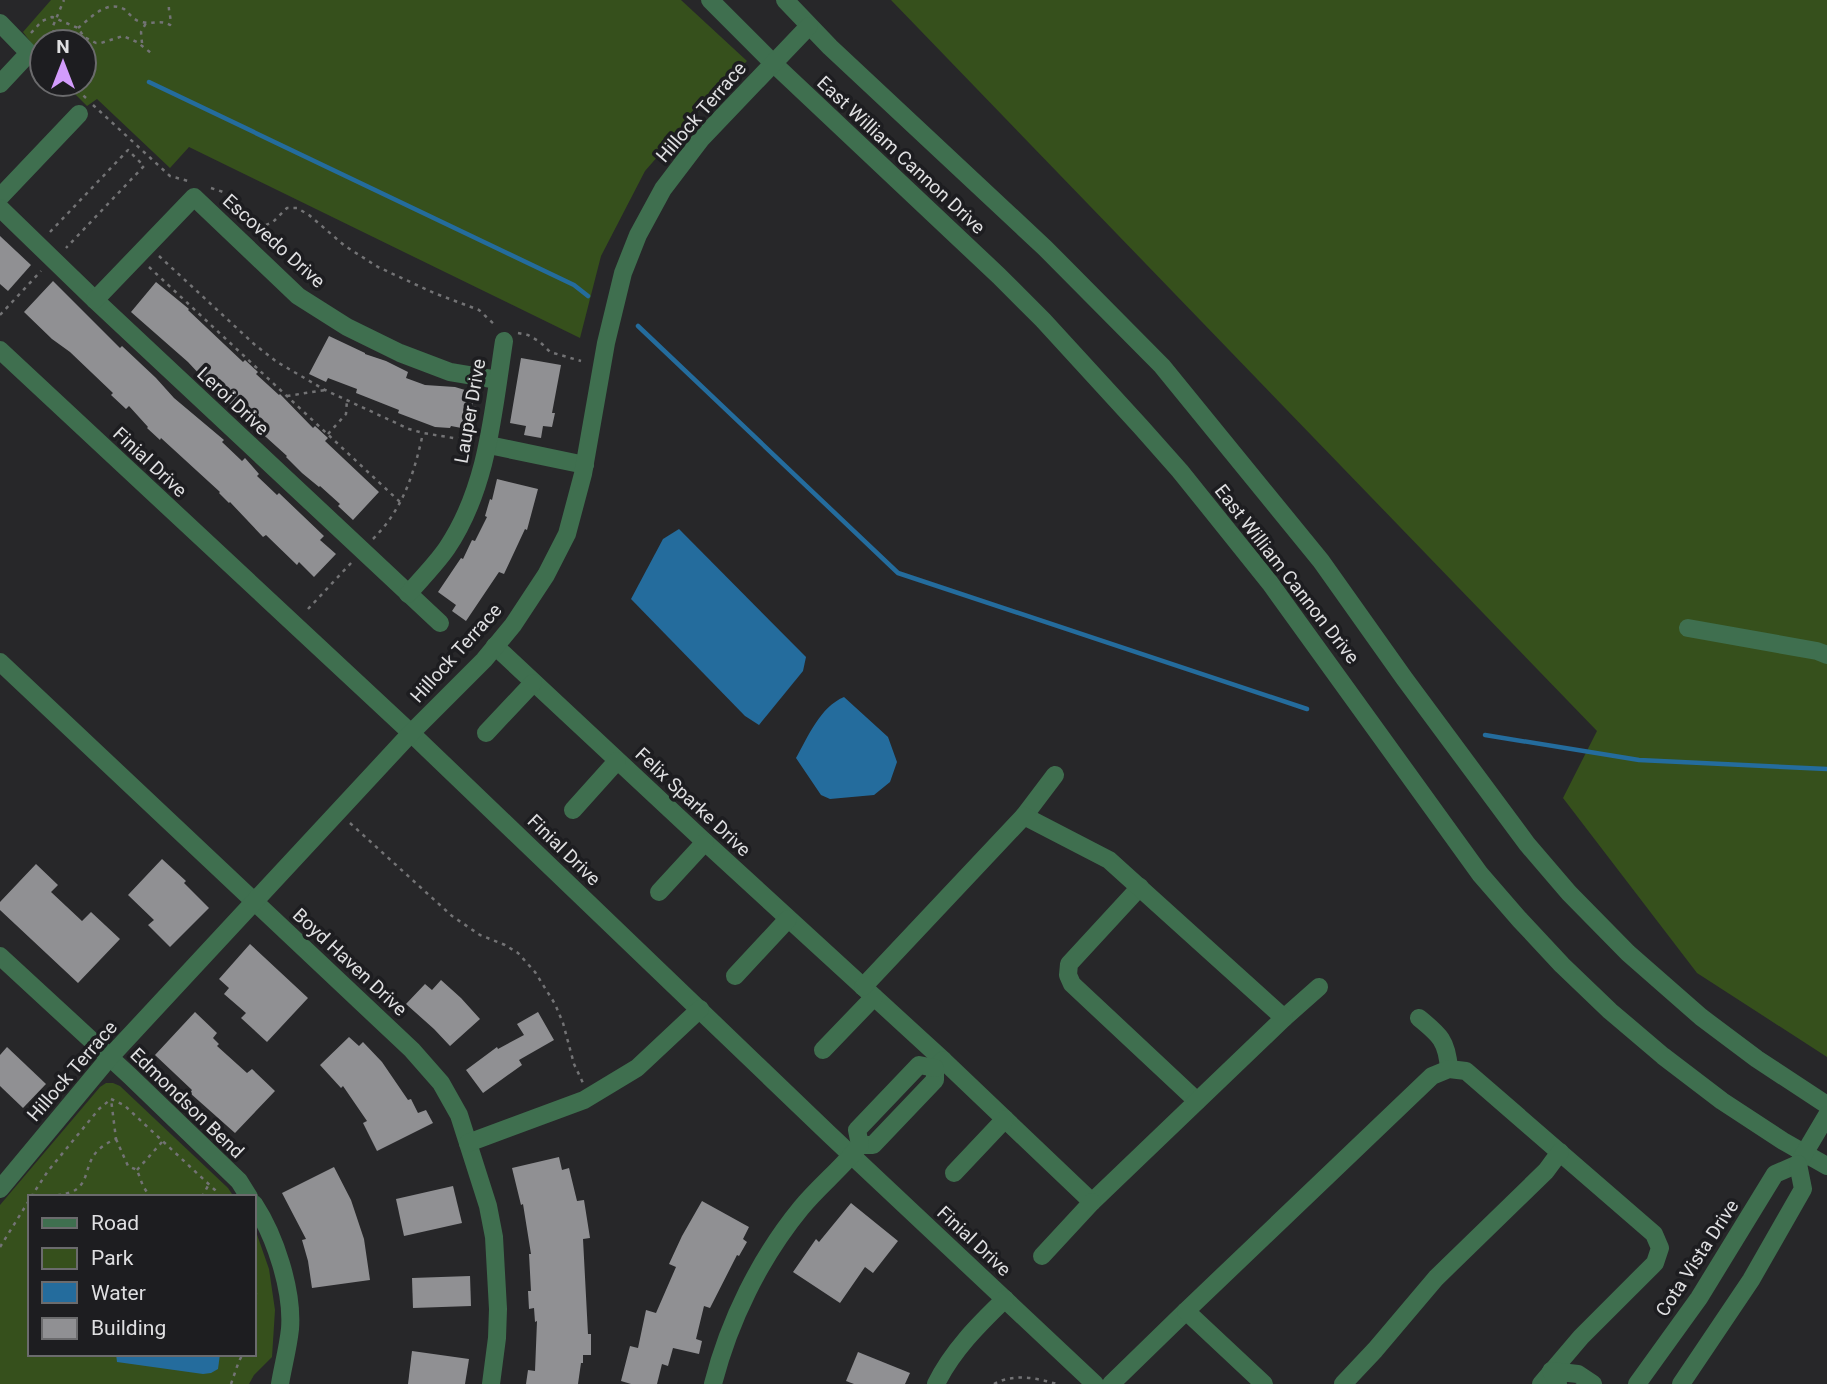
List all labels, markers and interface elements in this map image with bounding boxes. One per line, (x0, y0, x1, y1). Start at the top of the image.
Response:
north arrow (28, 28, 98, 98)
text: N (56, 35, 70, 58)
street label: Hillock Terrace (651, 57, 751, 167)
street label: East William Cannon Drive (812, 71, 990, 239)
street label: Escovedo Drive (218, 189, 330, 293)
street label: Lauper Drive (450, 357, 490, 465)
street label: Leroi Drive (192, 362, 274, 440)
street label: Finial Drive (108, 422, 192, 502)
street label: East William Cannon Drive (1210, 480, 1364, 668)
street label: Hillock Terrace (405, 599, 507, 707)
street label: Felix Sparke Drive (631, 743, 755, 861)
street label: Finial Drive (523, 810, 605, 890)
street label: Boyd Haven Drive (288, 903, 412, 1021)
street label: Hillock Terrace (22, 1016, 122, 1126)
street label: Edmondson Bend (125, 1043, 249, 1163)
legend (28, 1195, 256, 1356)
street label: Cota Vista Drive (1651, 1195, 1743, 1321)
street label: Finial Drive (932, 1201, 1016, 1281)
text: Road (91, 1211, 139, 1235)
text: Park (91, 1246, 134, 1270)
text: Water (91, 1281, 146, 1305)
text: Building (91, 1316, 166, 1340)

